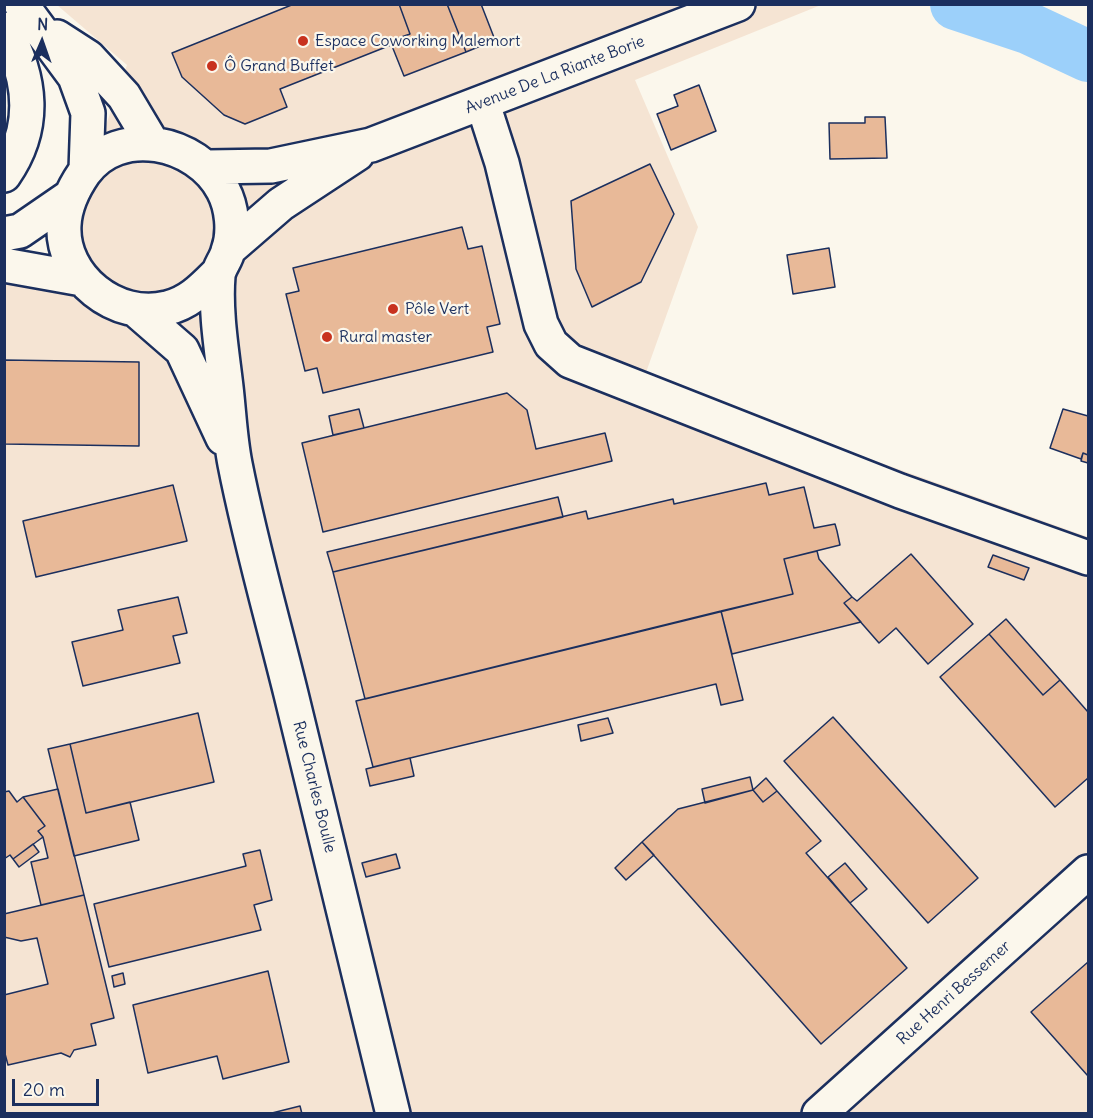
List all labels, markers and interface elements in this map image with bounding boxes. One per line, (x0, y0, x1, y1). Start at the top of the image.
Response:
north arrow (12, 12, 72, 72)
text: N (37, 14, 49, 34)
place label: Espace Coworking Malemort (315, 31, 521, 51)
street label: Avenue De La Riante Borie (463, 32, 647, 118)
marker: Espace Coworking Malemort (296, 34, 310, 48)
place label: Ô Grand Buffet (224, 56, 334, 76)
marker: Ô Grand Buffet (205, 59, 219, 73)
place label: Pôle Vert (405, 299, 469, 319)
marker: Pôle Vert (386, 302, 400, 316)
place label: Rural master (339, 327, 432, 347)
marker: Rural master (320, 330, 334, 344)
street label: Rue Charles Boulle (288, 719, 340, 855)
street label: Rue Henri Bessemer (893, 937, 1015, 1049)
scale bar (15, 1067, 102, 1105)
text: 20 m (23, 1078, 65, 1101)

